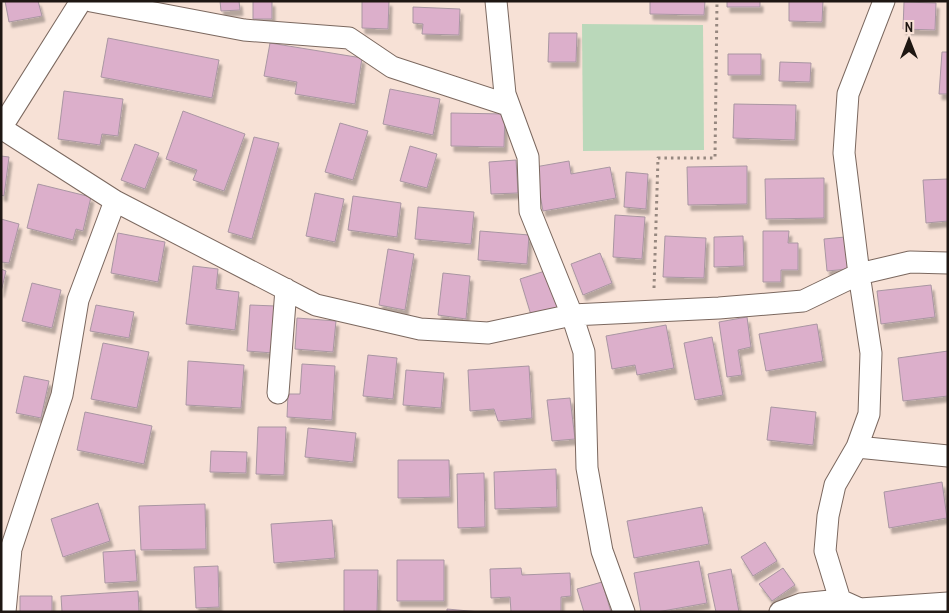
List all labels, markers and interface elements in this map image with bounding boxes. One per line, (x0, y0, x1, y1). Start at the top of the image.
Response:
north arrow (884, 15, 934, 65)
text: N (905, 18, 913, 36)

